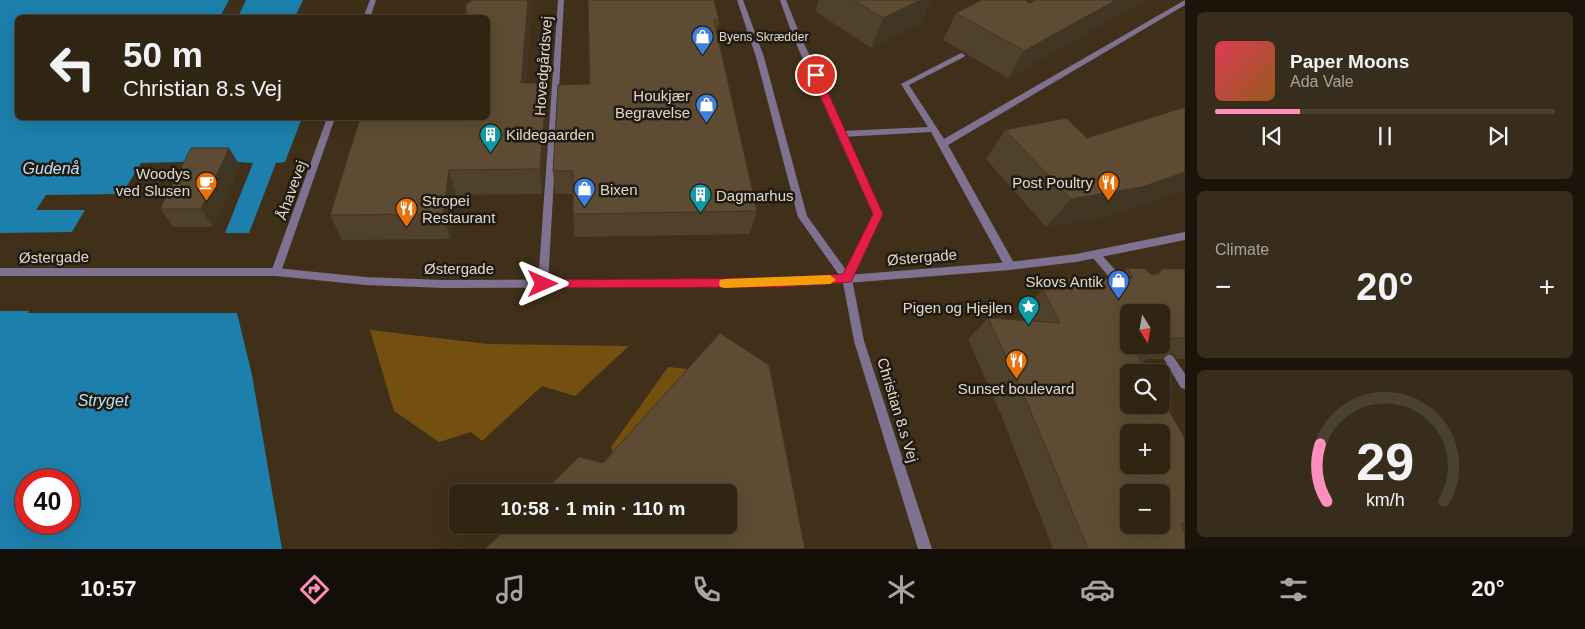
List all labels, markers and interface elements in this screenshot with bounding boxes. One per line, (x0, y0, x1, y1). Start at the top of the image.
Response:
street label: Hovedgårdsvej (531, 15, 555, 117)
shop icon: Byens Skrædder (691, 25, 715, 56)
place label: Byens Skrædder (719, 30, 808, 44)
icon: left (40, 35, 105, 100)
text: 50 m (123, 35, 203, 74)
text: Paper Moons (1290, 51, 1409, 72)
pin (795, 54, 837, 96)
icon: arrive (802, 61, 830, 89)
text: Ada Vale (1290, 73, 1354, 90)
text: Christian 8.s Vej (123, 76, 282, 101)
place label: Houkjær Begravelse (615, 87, 690, 121)
shop icon: Houkjær Begravelse (694, 92, 718, 123)
building icon: Kildegaarden (478, 122, 502, 153)
icon: previous (1258, 122, 1286, 150)
icon: pause (1371, 122, 1399, 150)
icon: next (1484, 122, 1512, 150)
place label: Kildegaarden (506, 126, 594, 143)
street label: Åhavevej (272, 158, 310, 222)
water label: Gudenå (23, 160, 80, 177)
place label: Woodys ved Slusen (116, 165, 190, 199)
cafe icon: Woodys ved Slusen (194, 170, 218, 201)
restaurant icon: Post Poultry (1097, 170, 1121, 201)
place label: Post Poultry (1012, 174, 1093, 191)
shop icon: Bixen (572, 177, 596, 208)
place label: Bixen (600, 181, 638, 198)
building icon: Dagmarhus (688, 183, 712, 214)
place label: Dagmarhus (716, 187, 794, 204)
place label: Stropei Restaurant (422, 192, 496, 226)
restaurant icon: Stropei Restaurant (394, 197, 418, 228)
text: Climate (1215, 241, 1269, 258)
street label: Østergade (886, 245, 958, 269)
street label: Østergade (19, 248, 89, 266)
position arrow (516, 257, 568, 309)
street label: Østergade (424, 260, 494, 277)
text: 20° (1356, 266, 1414, 308)
shop icon: Skovs Antik (1107, 269, 1131, 300)
text: − (1215, 271, 1231, 302)
text: + (1539, 271, 1555, 302)
place label: Skovs Antik (1025, 273, 1103, 290)
place icon: Pigen og Hjejlen (1016, 295, 1040, 326)
place label: Pigen og Hjejlen (903, 299, 1012, 316)
north arrow (1120, 304, 1170, 354)
map controls (1120, 304, 1170, 534)
restaurant icon: Sunset boulevard (1004, 348, 1028, 379)
street label: Christian 8.s Vej (874, 356, 922, 464)
button: search (1120, 364, 1170, 414)
place label: Sunset boulevard (958, 380, 1074, 397)
water label: Stryget (78, 392, 129, 409)
button: + (1120, 424, 1170, 474)
text: 29 (1356, 433, 1414, 491)
speed limit sign: 40 (15, 469, 80, 534)
button: − (1120, 484, 1170, 534)
text: km/h (1366, 490, 1404, 510)
text: 10:58 · 1 min · 110 m (501, 498, 685, 519)
icon: directions (297, 572, 332, 607)
icon: music (493, 572, 528, 607)
icon: phone (689, 572, 724, 607)
icon: climate (884, 572, 919, 607)
icon: car (1080, 572, 1115, 607)
icon: filters (1276, 572, 1311, 607)
text: 10:57 (80, 576, 137, 601)
text: 20° (1471, 576, 1505, 601)

